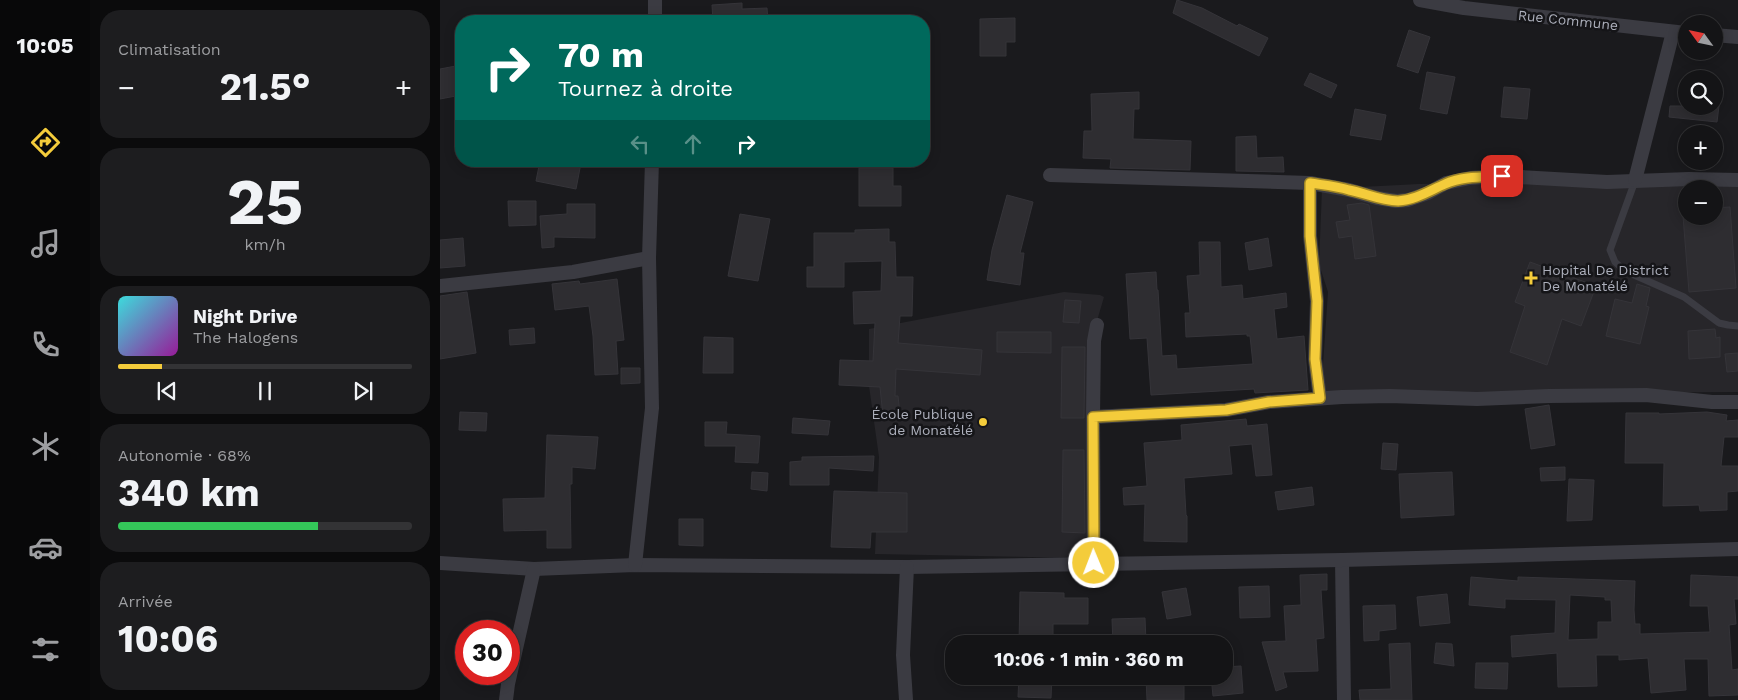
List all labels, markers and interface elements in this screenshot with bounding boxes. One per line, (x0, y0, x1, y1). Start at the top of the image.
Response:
street label: Rue Commune (1517, 7, 1619, 33)
north arrow (1678, 15, 1722, 60)
map controls (1678, 15, 1723, 225)
text: 10:05 (16, 33, 74, 58)
text: 70 m (558, 34, 644, 76)
icon: right (475, 35, 540, 100)
text: Climatisation (118, 40, 221, 59)
text: 21.5° (219, 65, 311, 109)
button: search (1678, 70, 1723, 115)
text: − (118, 71, 135, 104)
text: + (395, 71, 412, 104)
text: Tournez à droite (558, 76, 733, 101)
icon: directions (28, 125, 63, 160)
button: + (1678, 125, 1723, 170)
icon: left (626, 130, 654, 158)
icon: ahead (679, 130, 707, 158)
icon: right (732, 130, 760, 158)
pin (1481, 155, 1523, 197)
icon: arrive (1488, 162, 1516, 190)
text: 25 (227, 164, 303, 240)
button: − (1678, 180, 1723, 225)
icon: music (28, 226, 63, 261)
text: km/h (244, 235, 286, 254)
place label: Hopital De District De Monatélé (1542, 262, 1669, 294)
marker: Hopital De District De Monatélé (1524, 271, 1538, 285)
text: Night Drive (193, 305, 298, 328)
icon: phone (28, 327, 63, 362)
text: The Halogens (193, 328, 298, 347)
icon: previous (153, 377, 181, 405)
icon: pause (251, 377, 279, 405)
icon: next (349, 377, 377, 405)
place label: École Publique de Monatélé (872, 406, 973, 438)
marker: École Publique de Monatélé (977, 416, 989, 428)
icon: climate (28, 429, 63, 464)
text: Autonomie · 68% (118, 446, 251, 465)
text: 340 km (118, 471, 260, 515)
icon: car (28, 530, 63, 565)
position arrow (1067, 536, 1119, 588)
text: Arrivée (118, 592, 173, 611)
text: 10:06 (118, 617, 218, 661)
speed limit sign: 30 (455, 620, 520, 685)
icon: filters (28, 632, 63, 667)
text: 10:06 · 1 min · 360 m (994, 648, 1184, 671)

